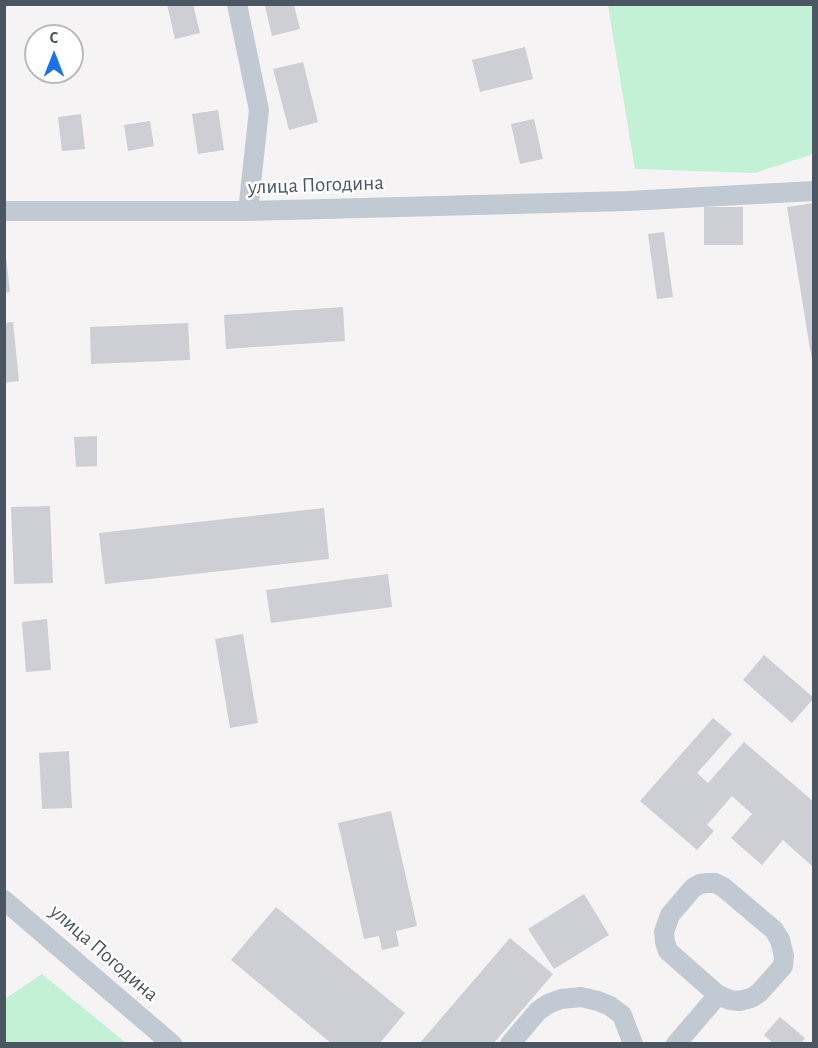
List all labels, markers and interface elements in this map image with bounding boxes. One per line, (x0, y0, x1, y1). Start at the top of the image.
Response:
north arrow (24, 24, 84, 84)
text: С (50, 30, 58, 46)
street label: улица Погодина (248, 170, 384, 200)
street label: улица Погодина (44, 899, 164, 1007)

